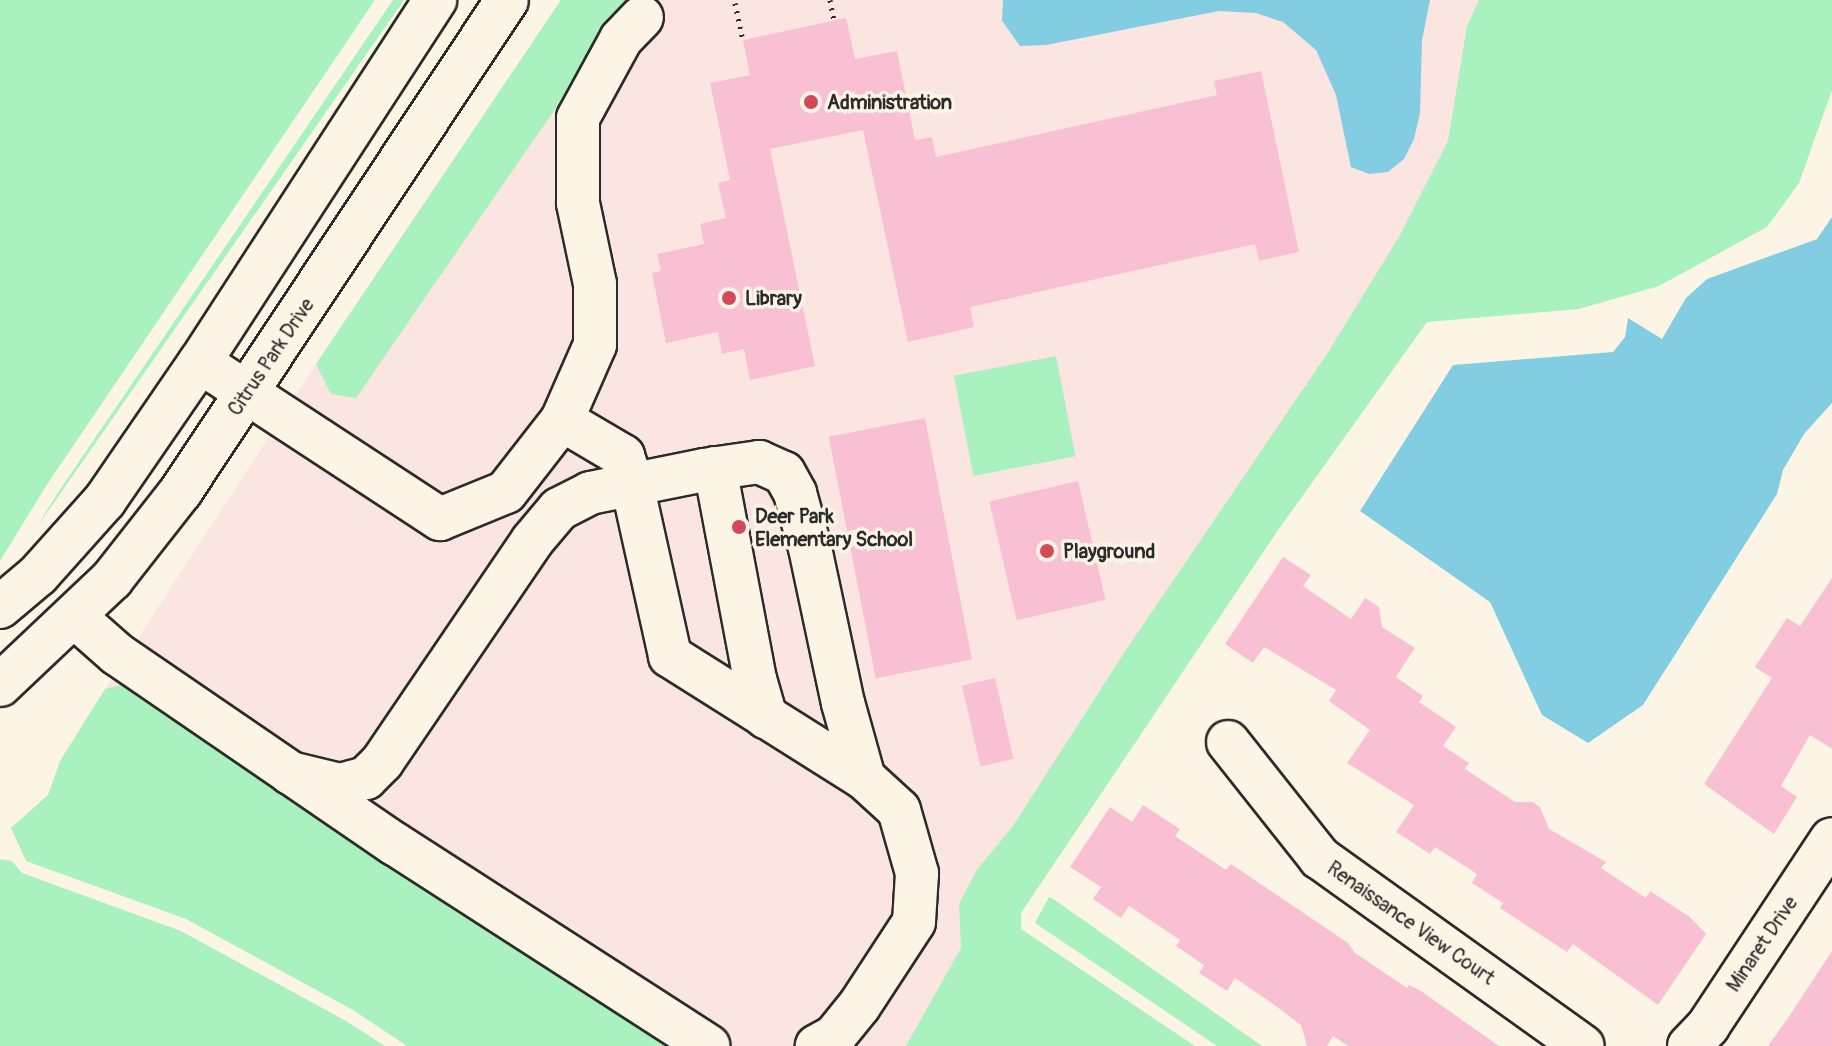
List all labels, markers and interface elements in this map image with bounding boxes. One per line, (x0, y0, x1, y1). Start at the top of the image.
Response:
place label: Administration (827, 90, 952, 114)
marker: Administration (802, 93, 820, 111)
place label: Library (745, 286, 802, 310)
marker: Library (720, 289, 738, 307)
street label: Citrus Park Drive (223, 294, 319, 420)
place label: Deer Park Elementary School (755, 504, 913, 551)
marker: Deer Park Elementary School (730, 518, 748, 536)
place label: Playground (1063, 539, 1155, 563)
marker: Playground (1038, 542, 1056, 560)
street label: Renaissance View Court (1323, 856, 1499, 990)
street label: Minaret Drive (1721, 892, 1803, 996)

